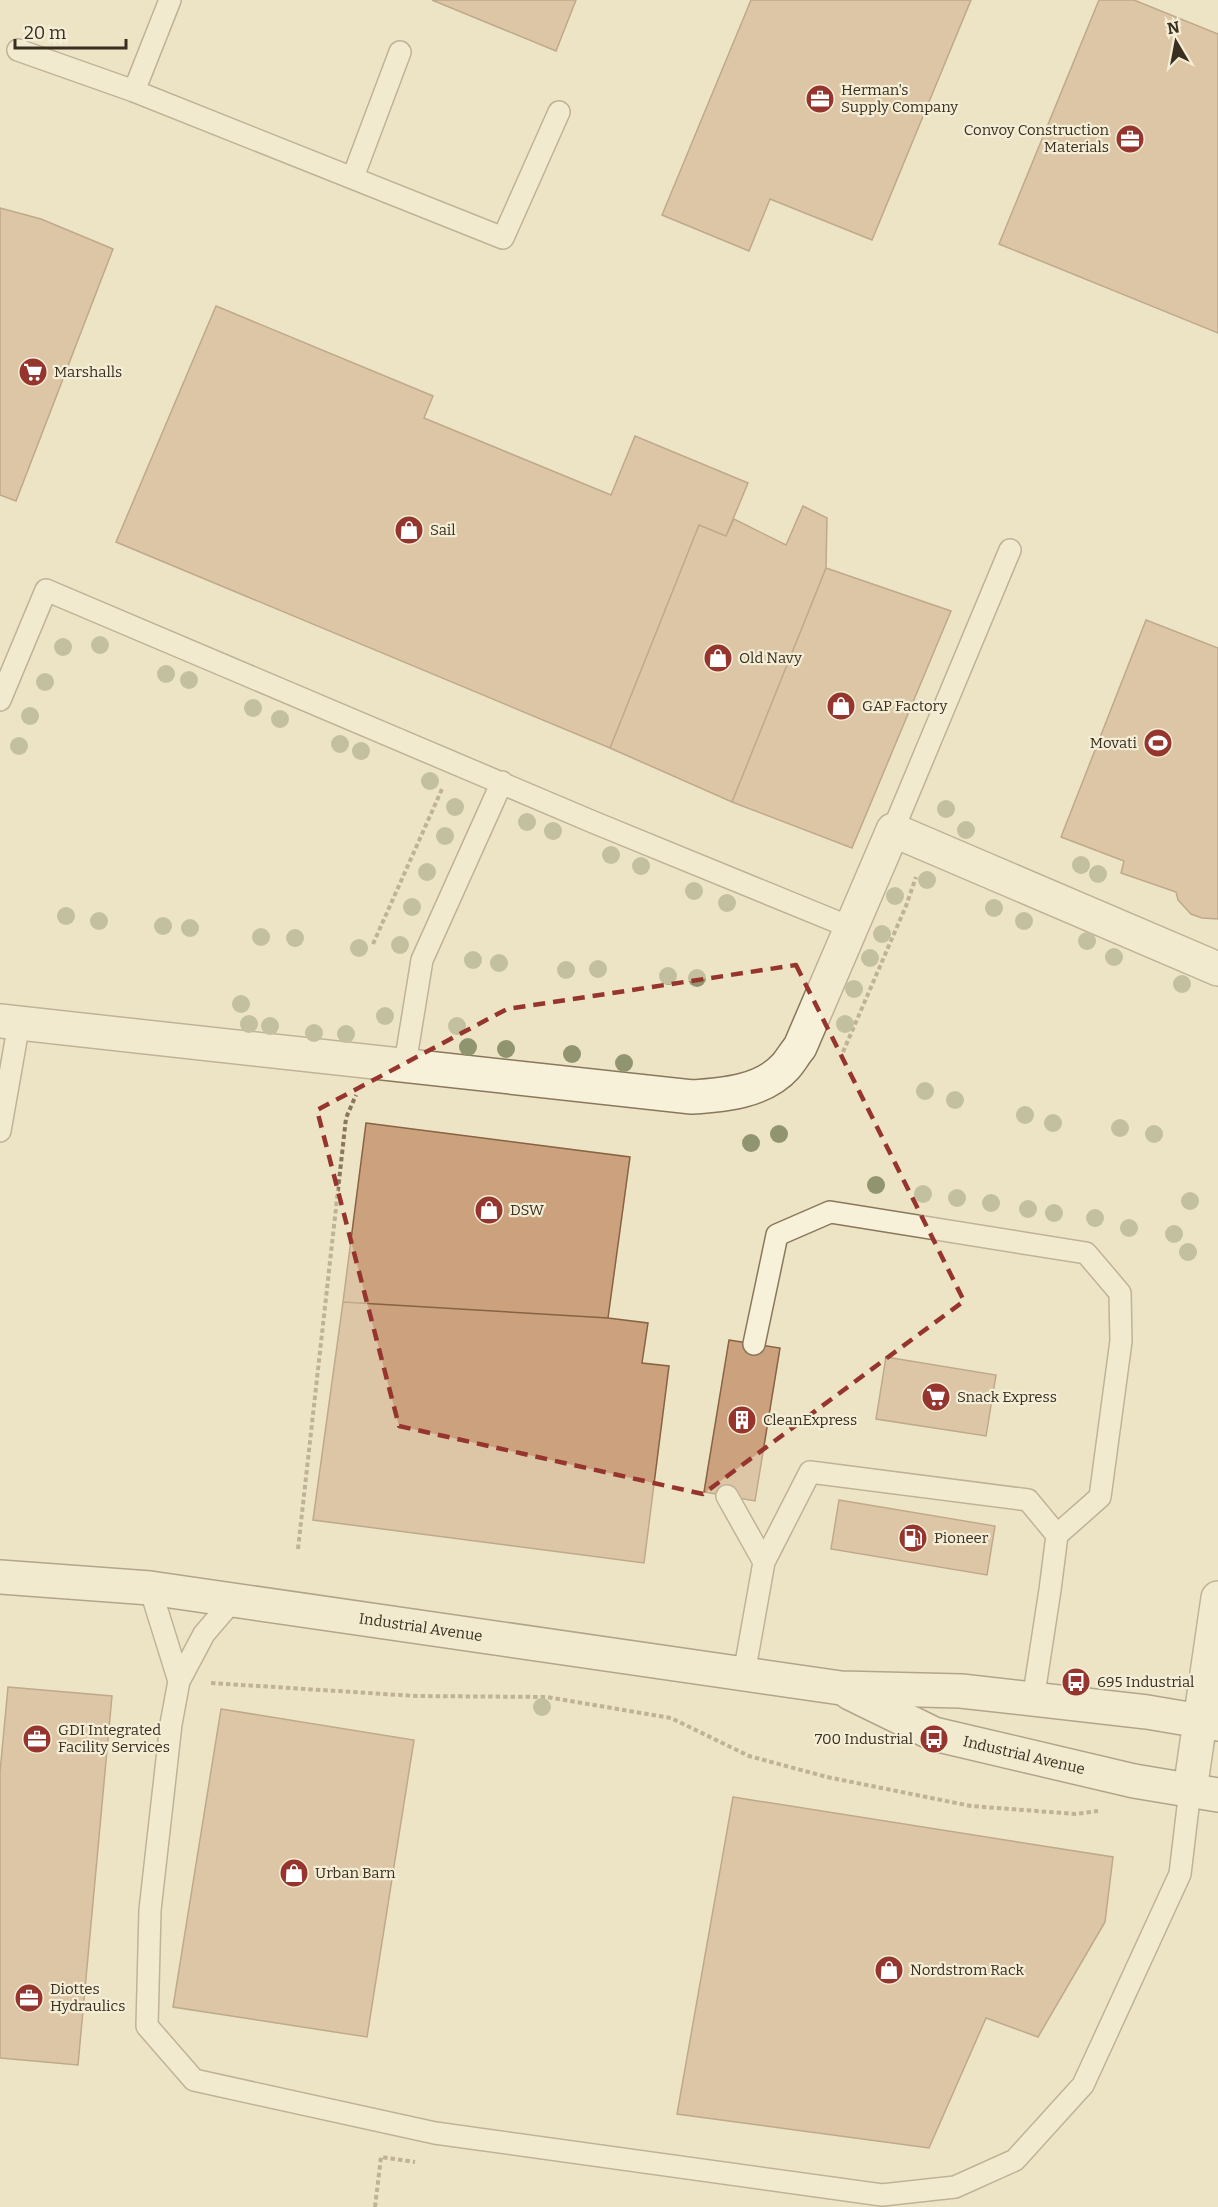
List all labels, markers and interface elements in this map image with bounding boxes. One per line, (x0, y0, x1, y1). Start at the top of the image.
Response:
scale bar (15, 12, 126, 50)
north arrow (1146, 12, 1206, 72)
text: N (1166, 17, 1181, 38)
text: 20 m (24, 22, 66, 44)
place label: Herman's Supply Company (841, 81, 958, 116)
office icon: Herman's Supply Company (804, 83, 836, 115)
place label: Convoy Construction Materials (964, 121, 1110, 156)
office icon: Convoy Construction Materials (1114, 123, 1146, 155)
supermarket icon: Marshalls (17, 356, 49, 388)
place label: Marshalls (54, 363, 122, 381)
shop icon: Sail (393, 514, 425, 546)
place label: Sail (430, 521, 456, 539)
shop icon: Old Navy (702, 642, 734, 674)
place label: Old Navy (739, 649, 802, 667)
shop icon: GAP Factory (825, 690, 857, 722)
place label: GAP Factory (862, 697, 947, 715)
sports icon: Movati (1142, 727, 1174, 759)
place label: Movati (1090, 734, 1138, 752)
shop icon: DSW (473, 1194, 505, 1226)
place label: DSW (510, 1201, 545, 1219)
supermarket icon: Snack Express (920, 1381, 952, 1413)
place label: Snack Express (957, 1388, 1057, 1406)
building icon: CleanExpress (726, 1404, 758, 1436)
place label: CleanExpress (763, 1411, 857, 1429)
fuel station icon: Pioneer (897, 1522, 929, 1554)
place label: Pioneer (934, 1529, 989, 1547)
street label: Industrial Avenue (358, 1609, 484, 1645)
bus stop icon: 695 Industrial (1060, 1666, 1092, 1698)
place label: 695 Industrial (1097, 1673, 1194, 1691)
place label: GDI Integrated Facility Services (58, 1721, 170, 1756)
office icon: GDI Integrated Facility Services (21, 1723, 53, 1755)
bus stop icon: 700 Industrial (918, 1723, 950, 1755)
place label: 700 Industrial (815, 1730, 913, 1748)
street label: Industrial Avenue (961, 1732, 1087, 1778)
shop icon: Urban Barn (278, 1857, 310, 1889)
place label: Urban Barn (315, 1864, 396, 1882)
shop icon: Nordstrom Rack (873, 1954, 905, 1986)
place label: Nordstrom Rack (910, 1961, 1024, 1979)
place label: Diottes Hydraulics (50, 1980, 125, 2015)
office icon: Diottes Hydraulics (13, 1982, 45, 2014)

